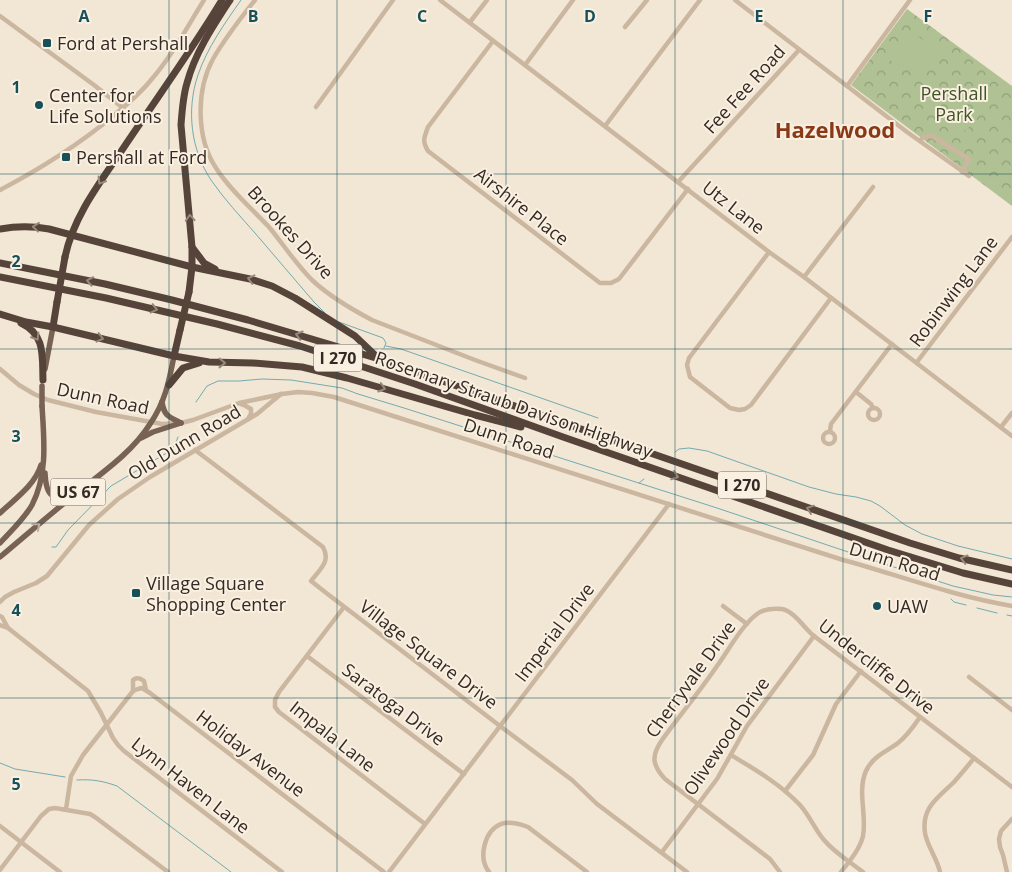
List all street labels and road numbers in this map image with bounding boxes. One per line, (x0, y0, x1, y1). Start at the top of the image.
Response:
street label: Fee Fee Road (698, 40, 790, 138)
street label: Airshire Place (470, 162, 574, 250)
street label: Utz Lane (698, 175, 770, 239)
street label: Brookes Drive (243, 180, 339, 284)
street label: Robinwing Lane (903, 231, 1003, 351)
road number: I 270 (314, 344, 362, 372)
street label: Rosemary Straub Davison Highway (372, 345, 657, 463)
street label: Dunn Road (55, 377, 151, 419)
street label: Old Dunn Road (123, 399, 245, 485)
street label: Dunn Road (461, 412, 557, 464)
road number: I 270 (718, 472, 766, 498)
road number: US 67 (50, 478, 106, 506)
street label: Dunn Road (847, 536, 943, 586)
street label: Imperial Drive (509, 578, 599, 686)
street label: Village Square Drive (355, 594, 503, 714)
street label: Undercliffe Drive (814, 613, 940, 719)
street label: Cherryvale Drive (640, 616, 740, 742)
street label: Saratoga Drive (338, 657, 450, 751)
street label: Olivewood Drive (678, 672, 774, 800)
street label: Impala Lane (285, 695, 381, 777)
street label: Holiday Avenue (192, 704, 310, 802)
street label: Lynn Haven Lane (127, 731, 255, 839)

